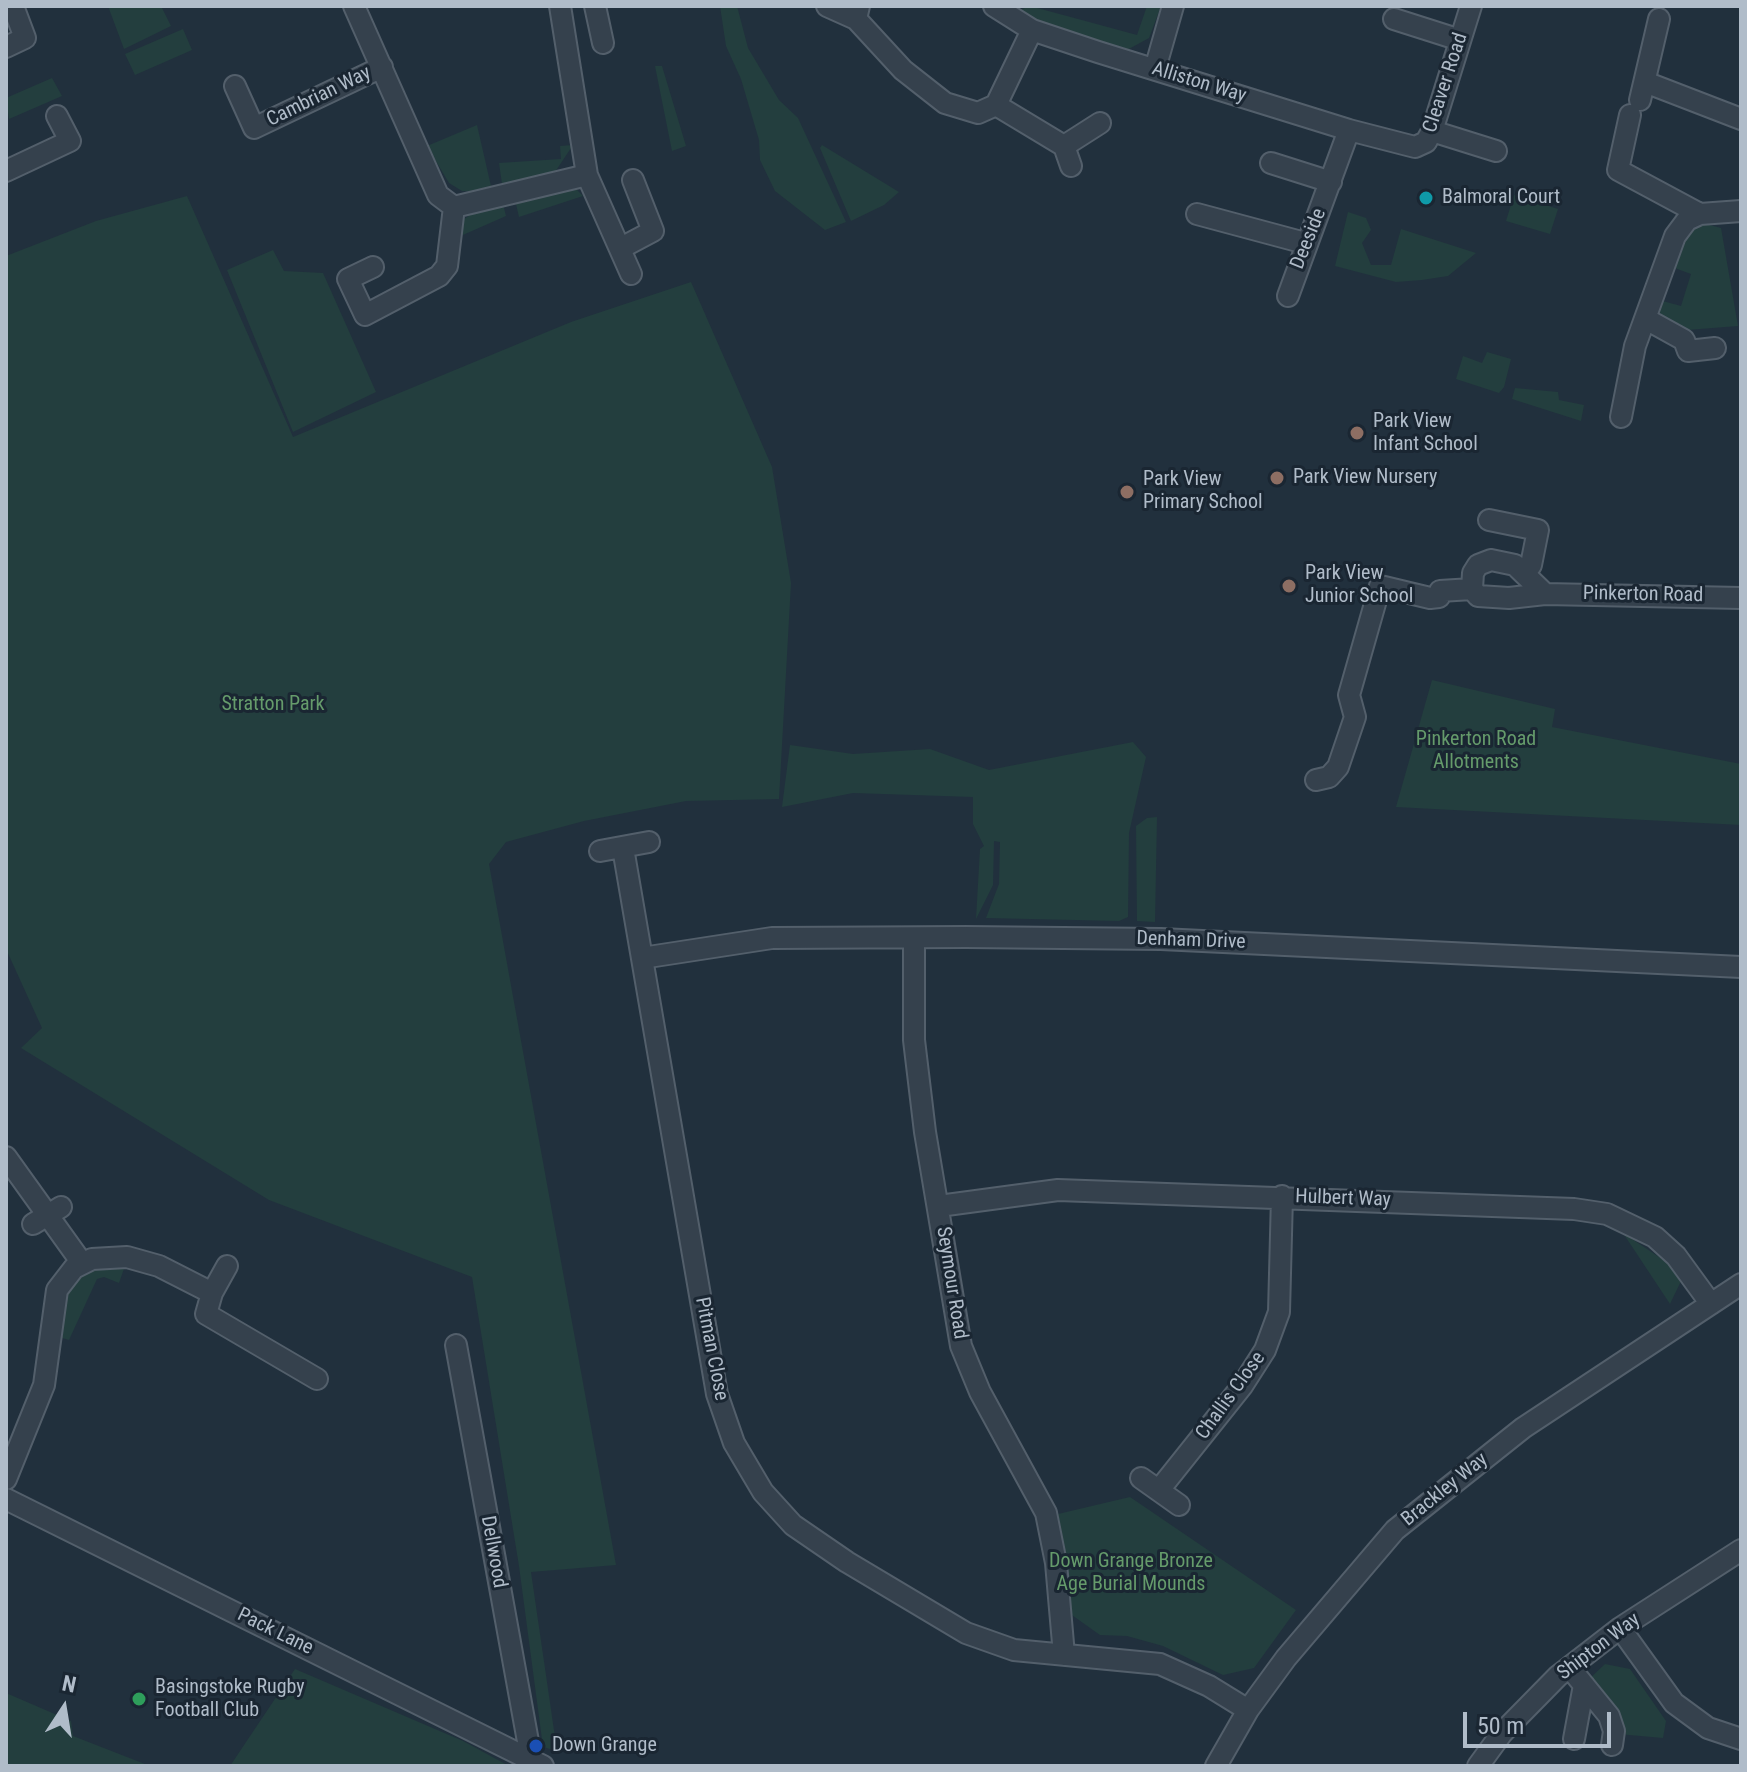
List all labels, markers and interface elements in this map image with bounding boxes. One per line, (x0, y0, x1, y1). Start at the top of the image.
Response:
street label: Cleaver Road (1419, 30, 1473, 136)
street label: Alliston Way (1149, 57, 1249, 109)
street label: Cambrian Way (263, 61, 375, 133)
place label: Balmoral Court (1442, 186, 1560, 210)
marker: Balmoral Court (1417, 189, 1435, 207)
street label: Deeside (1286, 205, 1332, 273)
place label: Park View Infant School (1373, 410, 1478, 457)
marker: Park View Infant School (1348, 424, 1366, 442)
place label: Park View Nursery (1293, 466, 1437, 490)
place label: Park View Primary School (1143, 468, 1263, 515)
marker: Park View Nursery (1268, 469, 1286, 487)
marker: Park View Primary School (1118, 483, 1136, 501)
place label: Park View Junior School (1305, 562, 1413, 609)
marker: Park View Junior School (1280, 577, 1298, 595)
street label: Pinkerton Road (1583, 582, 1703, 608)
park label: Stratton Park (221, 693, 325, 717)
park label: Pinkerton Road Allotments (1416, 728, 1536, 775)
street label: Denham Drive (1136, 927, 1246, 955)
street label: Hulbert Way (1295, 1185, 1391, 1213)
street label: Seymour Road (930, 1225, 972, 1341)
street label: Pitman Close (689, 1295, 733, 1403)
street label: Challis Close (1191, 1347, 1271, 1445)
street label: Brackley Way (1397, 1448, 1493, 1532)
street label: Dellwood (475, 1514, 511, 1590)
park label: Down Grange Bronze Age Burial Mounds (1049, 1550, 1213, 1597)
street label: Pack Lane (233, 1603, 317, 1661)
street label: Shipton Way (1553, 1608, 1645, 1686)
north arrow (24, 1668, 104, 1748)
text: N (60, 1670, 78, 1698)
place label: Basingstoke Rugby Football Club (155, 1676, 305, 1723)
marker: Basingstoke Rugby Football Club (130, 1690, 148, 1708)
scale bar (1467, 1696, 1615, 1746)
text: 50 m (1477, 1712, 1524, 1740)
place label: Down Grange (552, 1734, 657, 1758)
marker: Down Grange (527, 1737, 545, 1755)

